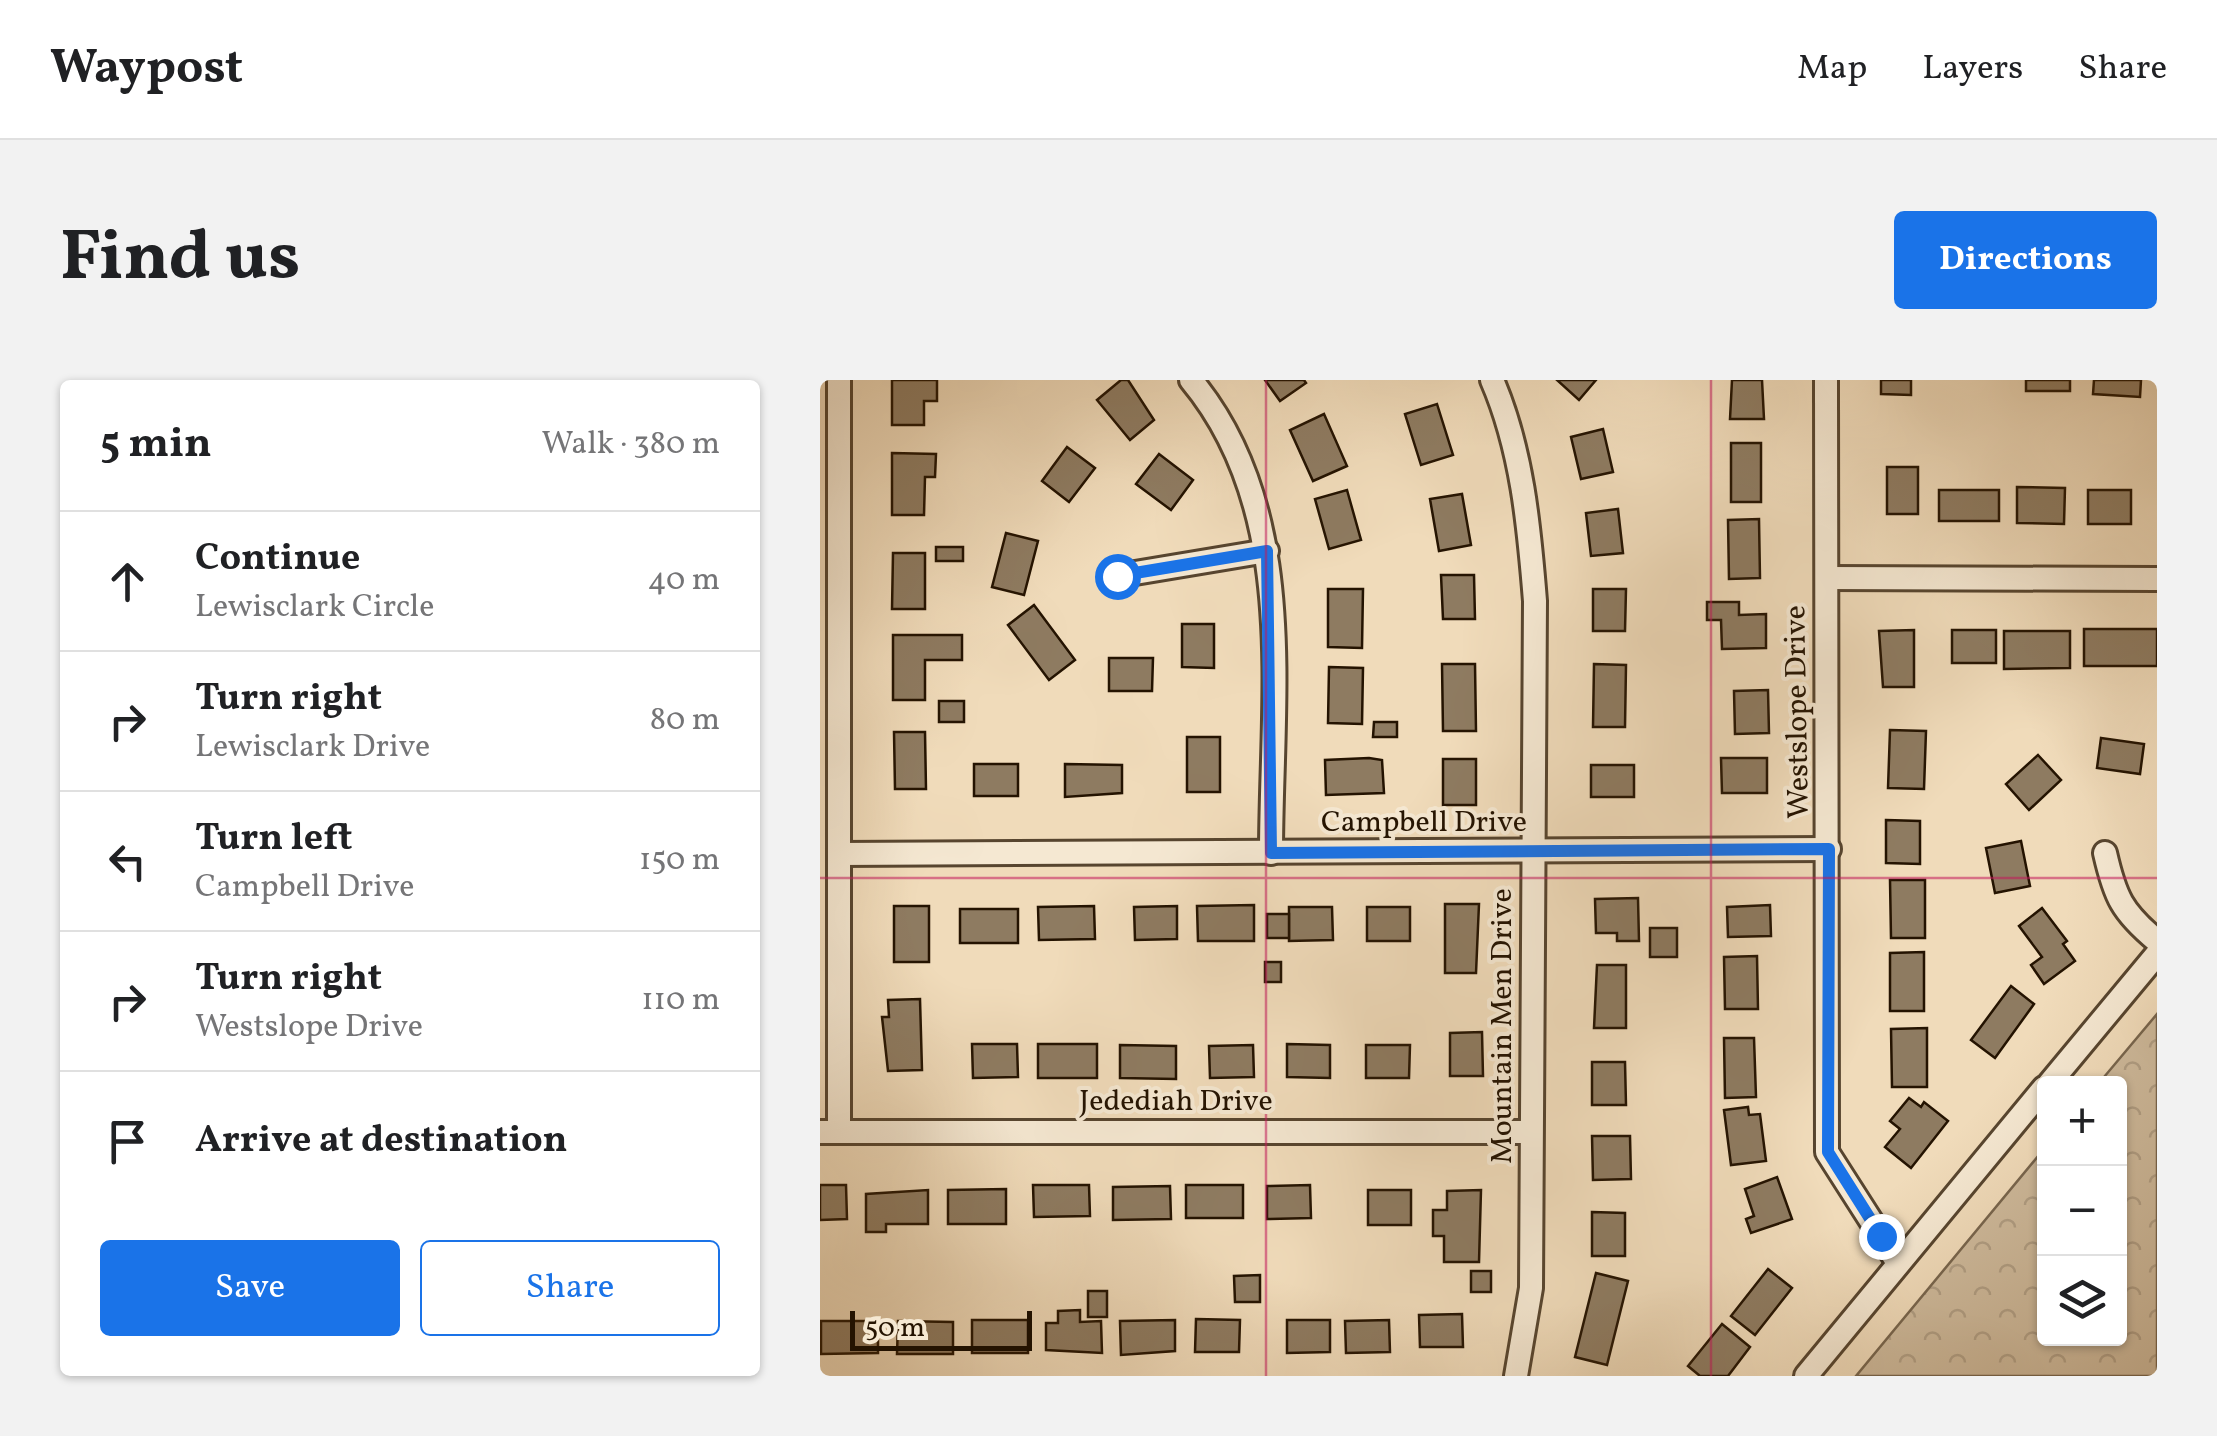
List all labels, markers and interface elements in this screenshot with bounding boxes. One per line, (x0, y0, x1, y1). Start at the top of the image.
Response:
text: Waypost (50, 36, 243, 103)
text: Map (1797, 45, 1867, 93)
text: Layers (1922, 45, 2023, 93)
text: Share (2078, 45, 2167, 93)
text: Find us (60, 211, 300, 309)
button: Directions (1894, 211, 2157, 309)
text: 5 min (100, 416, 212, 475)
text: Walk · 380 m (542, 423, 720, 467)
text: Continue (195, 533, 360, 586)
icon: ahead (100, 554, 155, 609)
route start (1095, 554, 1141, 600)
text: 40 m (648, 559, 720, 603)
text: Lewisclark Circle (195, 586, 434, 630)
street label: Westslope Drive (1775, 605, 1821, 819)
text: Turn right (195, 673, 382, 726)
icon: right (100, 694, 155, 749)
text: 80 m (650, 699, 720, 743)
text: Lewisclark Drive (195, 726, 430, 770)
street label: Campbell Drive (1321, 802, 1527, 844)
text: Turn left (195, 813, 352, 866)
icon: left (100, 834, 155, 889)
text: 150 m (639, 839, 720, 883)
text: Campbell Drive (195, 866, 415, 910)
street label: Mountain Men Drive (1482, 888, 1524, 1164)
text: Turn right (195, 953, 382, 1006)
icon: right (100, 974, 155, 1029)
text: 110 m (641, 979, 720, 1023)
text: Westslope Drive (195, 1006, 423, 1050)
map controls (2037, 1076, 2127, 1346)
button: + (2037, 1076, 2127, 1166)
street label: Jedediah Drive (1079, 1081, 1273, 1123)
icon: arrive (100, 1114, 155, 1169)
text: Arrive at destination (195, 1115, 568, 1168)
button: − (2037, 1166, 2127, 1256)
route end (1859, 1214, 1905, 1260)
button: Save (100, 1240, 400, 1336)
button: Share (420, 1240, 720, 1336)
button: layers (2037, 1256, 2127, 1346)
scale bar (850, 1306, 1032, 1350)
text: 50 m (865, 1309, 925, 1348)

